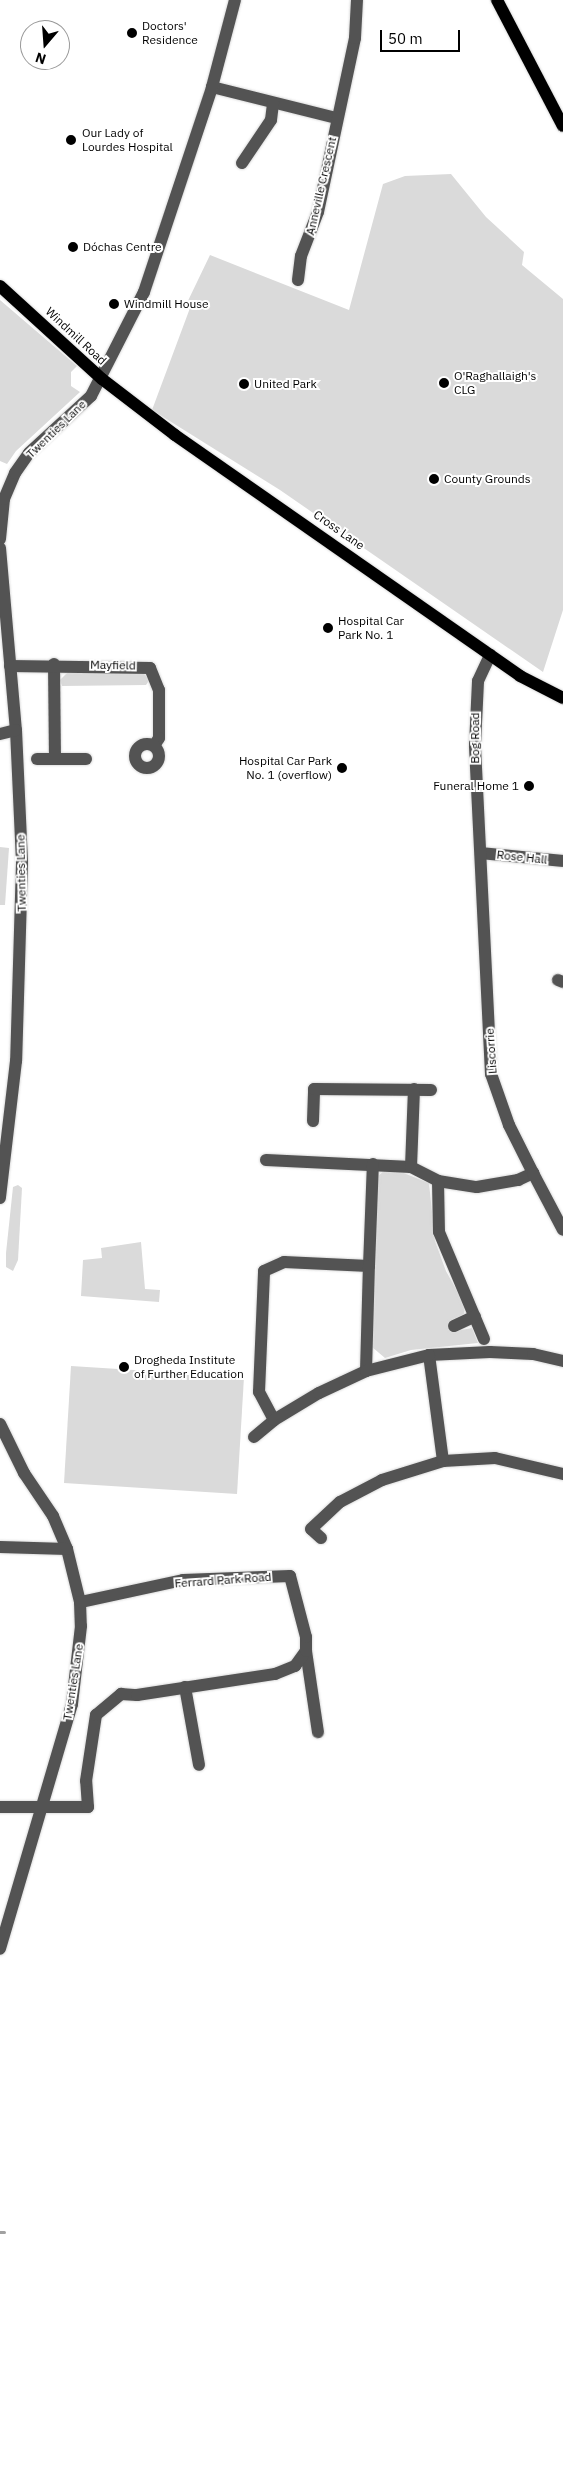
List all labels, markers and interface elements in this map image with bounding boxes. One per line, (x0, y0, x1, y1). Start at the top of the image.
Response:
place label: Doctors' Residence (142, 19, 198, 47)
north arrow (20, 20, 70, 70)
scale bar (383, 20, 463, 52)
marker: Doctors' Residence (126, 27, 138, 39)
text: 50 m (388, 29, 423, 48)
text: N (33, 48, 48, 68)
place label: Our Lady of Lourdes Hospital (82, 126, 173, 154)
marker: Our Lady of Lourdes Hospital (64, 133, 78, 147)
street label: Anneville Crescent (303, 135, 339, 237)
place label: Dóchas Centre (83, 240, 162, 254)
marker: Dóchas Centre (67, 241, 79, 253)
place label: Windmill House (124, 297, 209, 311)
marker: Windmill House (108, 298, 120, 310)
street label: Windmill Road (43, 304, 109, 368)
place label: O'Raghallaigh's CLG (454, 369, 536, 397)
place label: United Park (254, 377, 317, 391)
marker: O'Raghallaigh's CLG (438, 377, 450, 389)
marker: United Park (238, 378, 250, 390)
street label: Twenties Lane (23, 397, 89, 461)
place label: County Grounds (444, 472, 531, 486)
marker: County Grounds (428, 473, 440, 485)
street label: Cross Lane (311, 507, 367, 553)
place label: Hospital Car Park No. 1 (338, 614, 404, 642)
marker: Hospital Car Park No. 1 (322, 622, 334, 634)
street label: Mayfield (90, 657, 136, 673)
street label: Bog Road (468, 712, 482, 764)
place label: Hospital Car Park No. 1 (overflow) (239, 754, 332, 782)
marker: Hospital Car Park No. 1 (overflow) (336, 762, 348, 774)
place label: Funeral Home 1 (433, 779, 519, 793)
marker: Funeral Home 1 (523, 780, 535, 792)
street label: Twenties Lane (13, 834, 29, 912)
street label: Rose Hall (496, 847, 548, 867)
street label: Liscorrie (482, 1028, 500, 1074)
place label: Drogheda Institute of Further Education (134, 1353, 244, 1381)
marker: Drogheda Institute of Further Education (118, 1361, 130, 1373)
street label: Ferrard Park Road (174, 1569, 272, 1591)
street label: Twenties Lane (60, 1643, 86, 1721)

